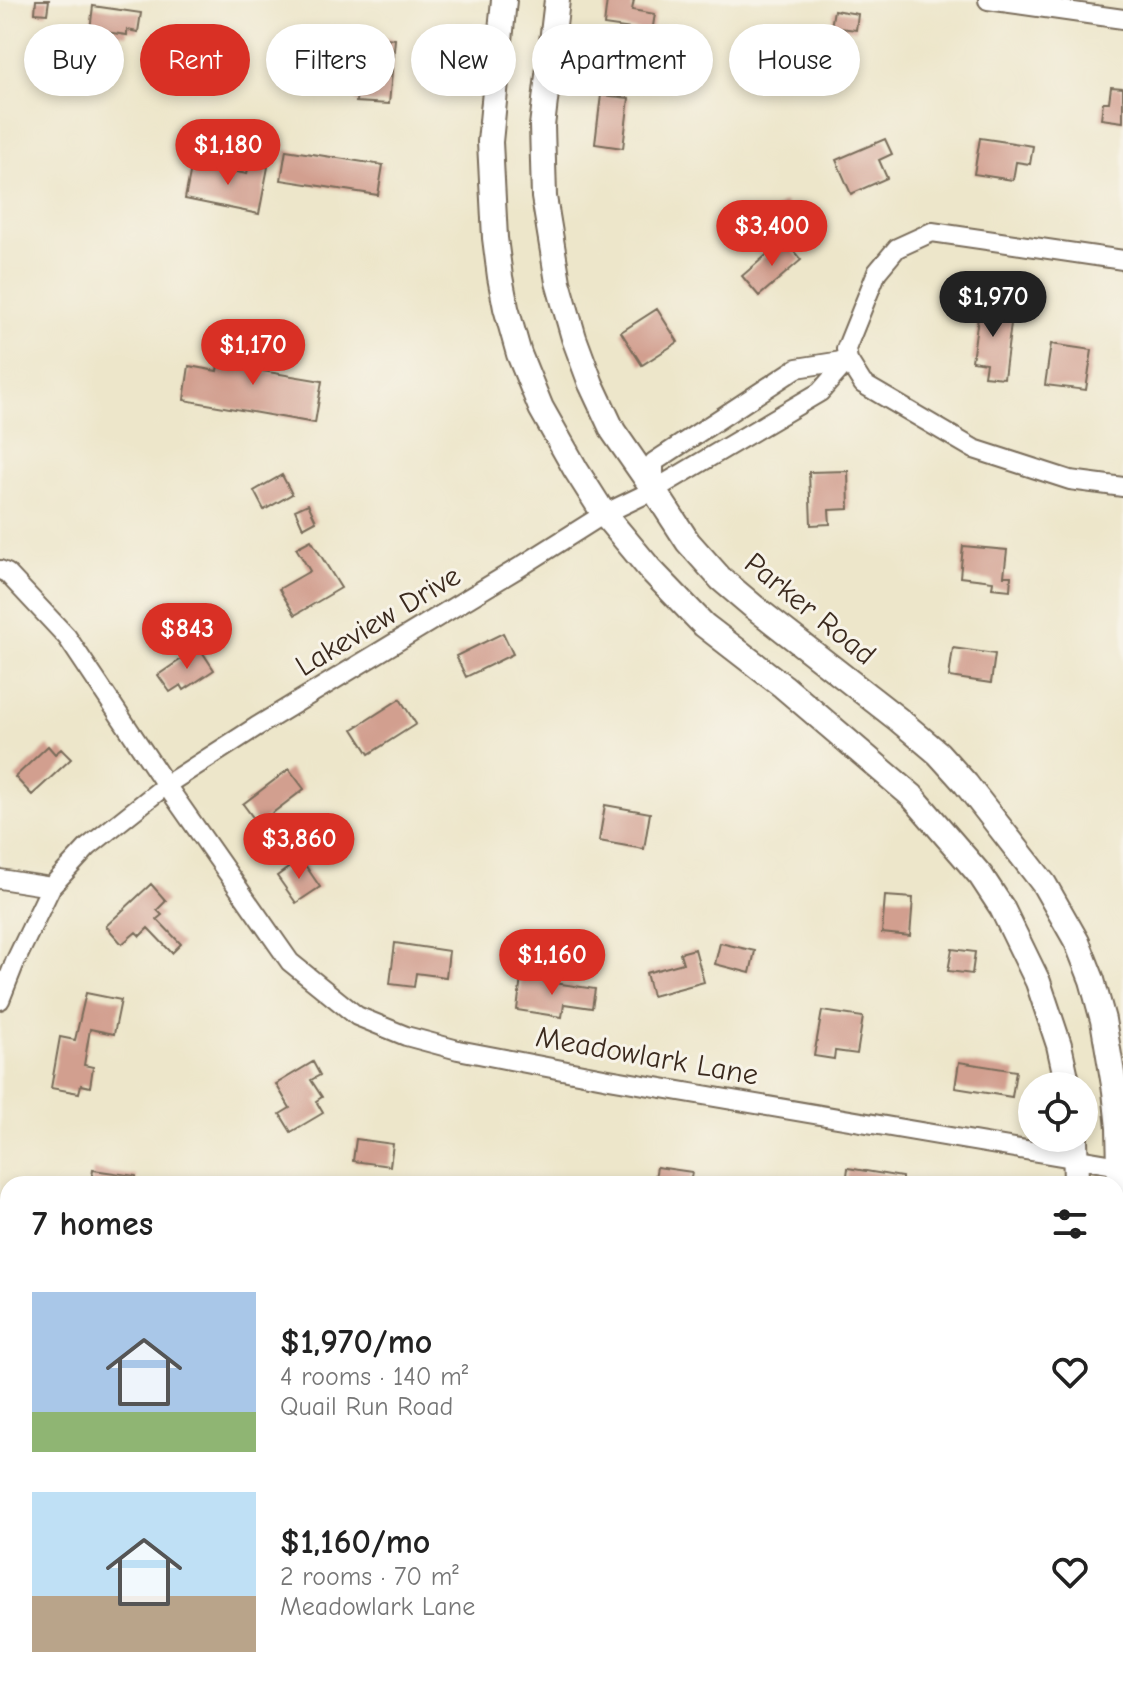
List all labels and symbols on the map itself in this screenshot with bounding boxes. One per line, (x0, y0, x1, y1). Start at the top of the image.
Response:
pin: $1,180 (163, 119, 293, 187)
pin: $3,400 (707, 200, 837, 268)
pin: $1,970 (928, 271, 1058, 339)
pin: $1,170 (188, 319, 318, 387)
street label: Parker Road (737, 546, 883, 672)
street label: Lakeview Drive (289, 558, 467, 684)
pin: $843 (140, 603, 234, 671)
pin: $3,860 (234, 813, 364, 881)
pin: $1,160 (487, 929, 617, 997)
street label: Meadowlark Lane (533, 1019, 761, 1093)

